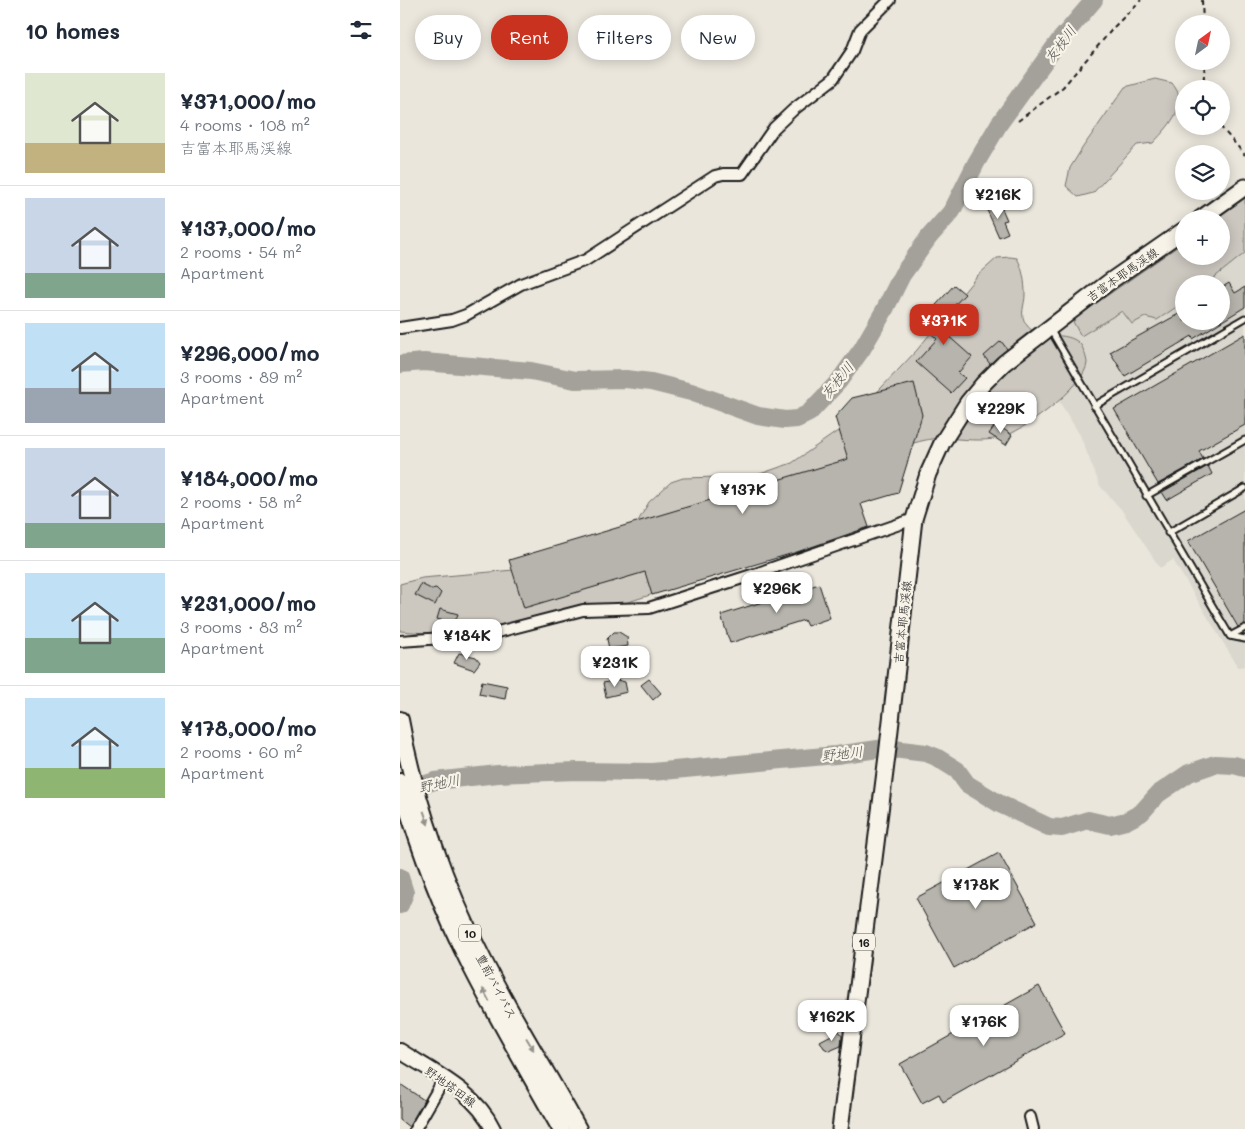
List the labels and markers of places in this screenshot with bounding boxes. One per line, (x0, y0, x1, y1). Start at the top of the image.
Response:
pin: ¥216K (963, 178, 1033, 220)
pin: ¥371K (909, 304, 979, 346)
pin: ¥229K (966, 392, 1036, 434)
pin: ¥137K (708, 472, 778, 515)
pin: ¥296K (742, 572, 812, 614)
pin: ¥184K (432, 618, 502, 661)
pin: ¥231K (580, 646, 650, 688)
pin: ¥178K (941, 868, 1011, 910)
pin: ¥162K (797, 1000, 867, 1042)
pin: ¥176K (949, 1004, 1019, 1047)

